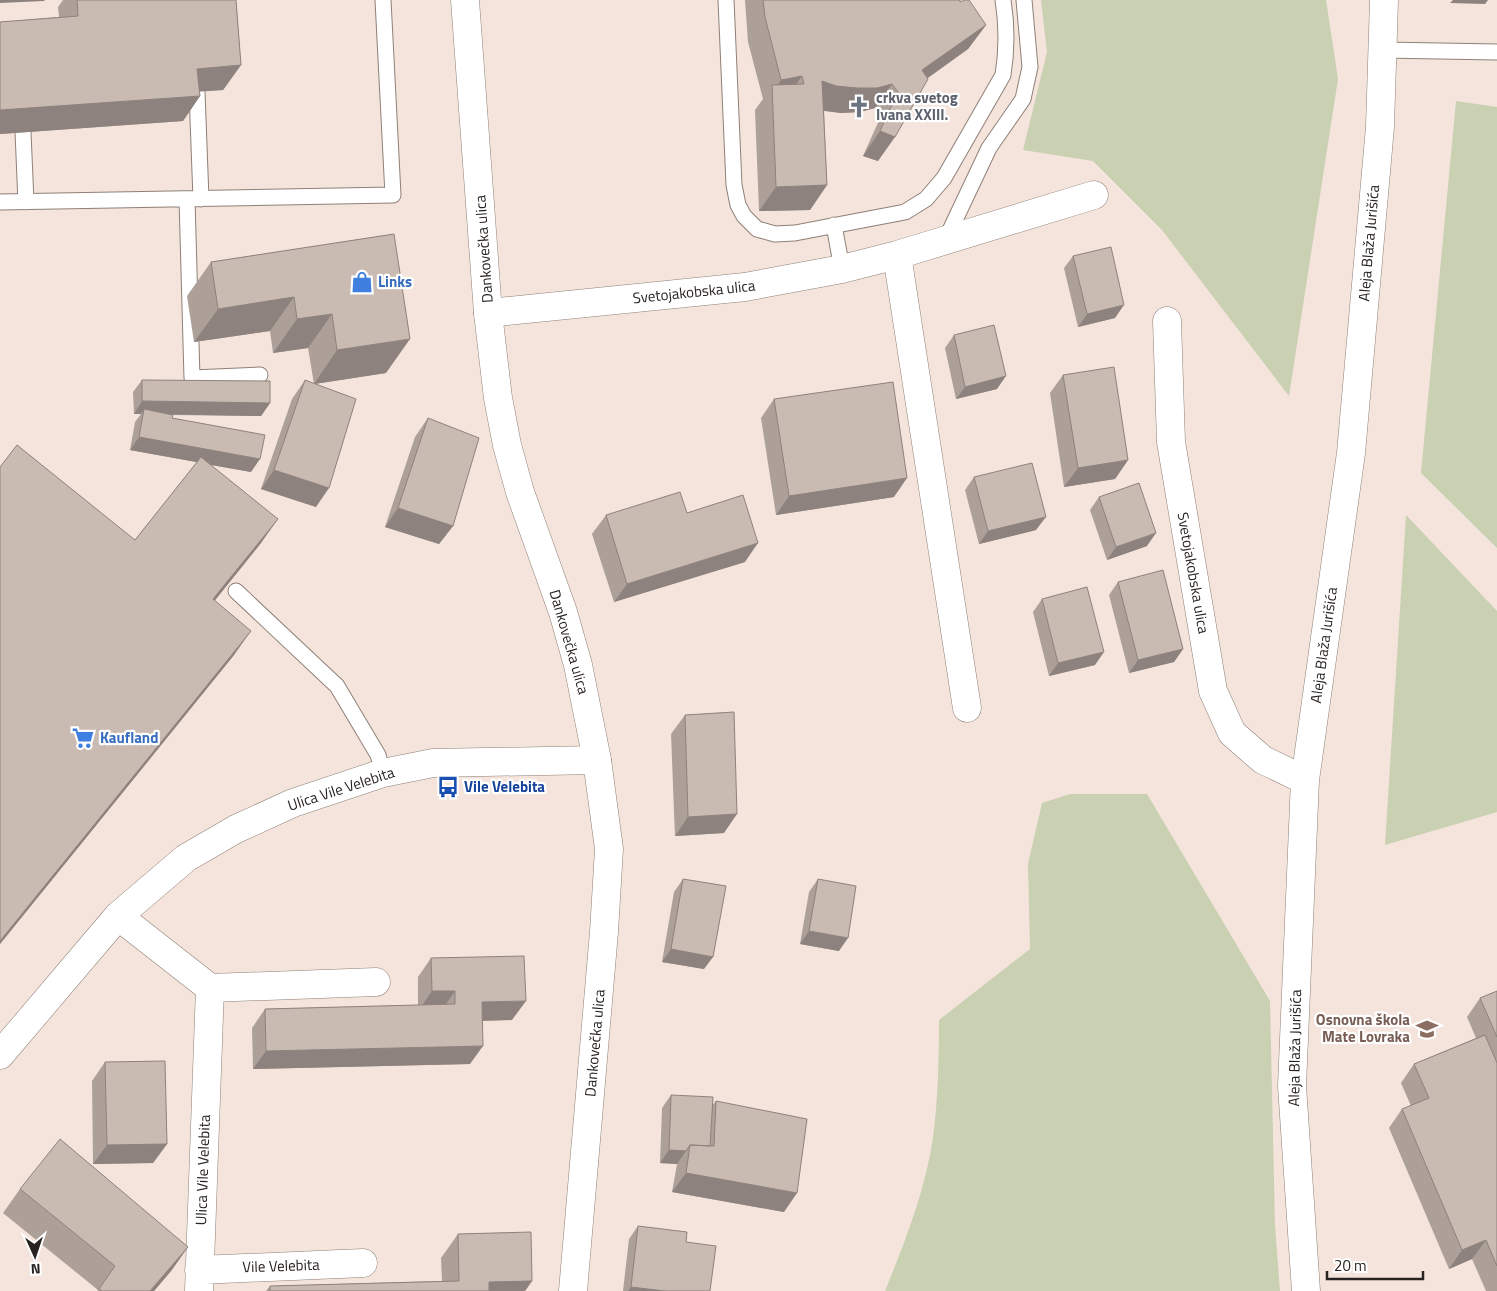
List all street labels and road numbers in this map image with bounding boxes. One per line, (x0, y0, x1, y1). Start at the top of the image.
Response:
street label: Aleja Blaža Jurišića (1352, 183, 1385, 302)
street label: Dankovečka ulica (468, 194, 499, 304)
street label: Svetojakobska ulica (632, 274, 757, 309)
street label: Svetojakobska ulica (1171, 510, 1216, 636)
street label: Aleja Blaža Jurišića (1304, 585, 1343, 704)
street label: Dankovečka ulica (544, 587, 596, 697)
street label: Ulica Vile Velebita (285, 760, 398, 817)
street label: Dankovečka ulica (578, 988, 611, 1098)
street label: Aleja Blaža Jurišića (1282, 989, 1307, 1107)
street label: Ulica Vile Velebita (189, 1114, 216, 1226)
street label: Vile Velebita (242, 1253, 320, 1278)

